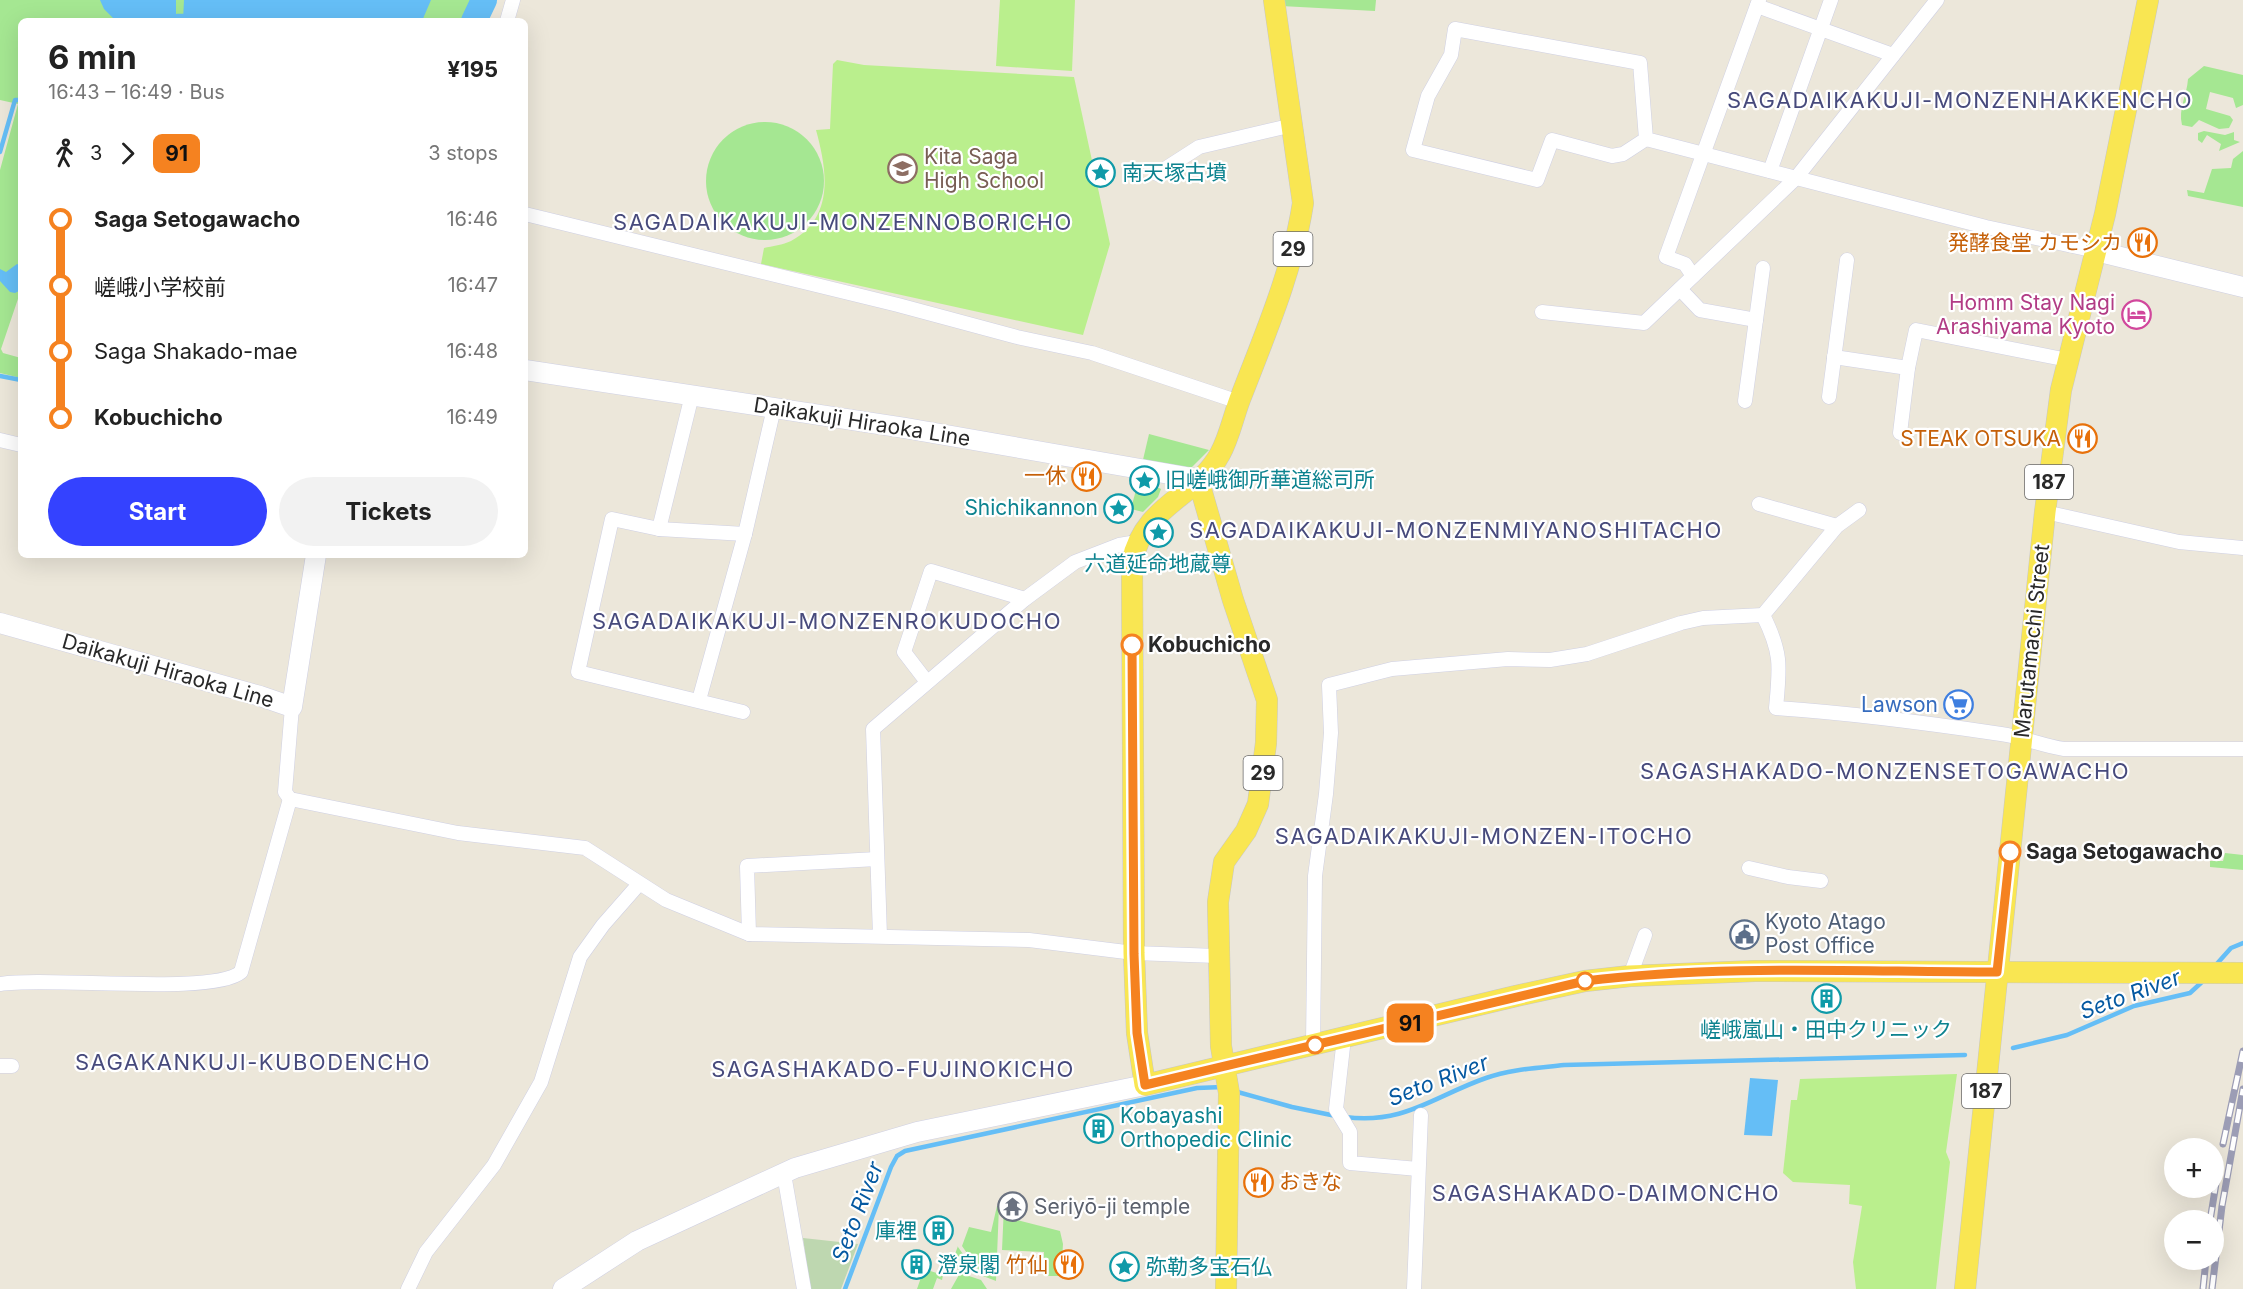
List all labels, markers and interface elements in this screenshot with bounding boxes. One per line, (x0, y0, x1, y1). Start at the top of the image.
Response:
text: 6 min (48, 37, 137, 77)
text: ¥195 (448, 56, 498, 82)
text: 16:43 – 16:49 · Bus (48, 80, 225, 104)
district label: SAGADAIKAKUJI-MONZENHAKKENCHO (1727, 87, 2193, 113)
icon: walk (48, 137, 81, 170)
icon: forward (111, 137, 144, 170)
text: 3 (90, 141, 102, 165)
text: 91 (165, 141, 188, 166)
text: 3 stops (428, 141, 498, 165)
place label: Kita Saga High School (924, 144, 1044, 193)
school or university icon: Kita Saga High School (887, 153, 919, 185)
place icon: 南天塚古墳 (1085, 157, 1117, 189)
place label: 南天塚古墳 (1122, 160, 1227, 185)
text: Saga Setogawacho (94, 206, 300, 232)
text: 16:46 (446, 207, 498, 231)
district label: SAGADAIKAKUJI-MONZENNOBORICHO (613, 209, 1073, 235)
restaurant icon: 発酵食堂 カモシカ (2127, 227, 2159, 259)
place label: 発酵食堂 カモシカ (1948, 230, 2122, 255)
road number: 29 (1274, 232, 1312, 266)
text: 16:47 (447, 273, 498, 297)
text: 嵯峨小学校前 (94, 274, 226, 300)
place label: Homm Stay Nagi Arashiyama Kyoto (1936, 290, 2115, 339)
hotel icon: Homm Stay Nagi Arashiyama Kyoto (2120, 299, 2152, 331)
text: Saga Shakado-mae (94, 338, 298, 364)
text: 16:48 (446, 339, 498, 363)
street label: Daikakuji Hiraoka Line (752, 392, 972, 451)
text: Kobuchicho (94, 404, 223, 430)
text: 16:49 (446, 405, 498, 429)
restaurant icon: STEAK OTSUKA (2066, 423, 2098, 455)
place label: STEAK OTSUKA (1900, 426, 2061, 451)
restaurant icon: 一休 (1071, 460, 1103, 492)
place label: 一休 (1024, 463, 1066, 488)
place icon: 旧嵯峨御所華道総司所 (1128, 464, 1160, 496)
road number: 187 (2025, 465, 2073, 499)
place label: 旧嵯峨御所華道総司所 (1165, 467, 1375, 492)
button: Start (48, 477, 267, 546)
button: Tickets (279, 477, 498, 546)
place icon: Shichikannon (1103, 492, 1135, 524)
place label: Shichikannon (964, 495, 1098, 520)
place icon: 六道延命地蔵尊 (1142, 517, 1174, 549)
district label: SAGADAIKAKUJI-MONZENMIYANOSHITACHO (1189, 517, 1723, 543)
street label: Marutamachi Street (2009, 543, 2054, 739)
place label: 六道延命地蔵尊 (1085, 551, 1232, 576)
district label: SAGADAIKAKUJI-MONZENROKUDOCHO (592, 608, 1062, 634)
street label: Daikakuji Hiraoka Line (59, 628, 277, 713)
place label: Kobuchicho (1148, 632, 1271, 657)
marker: Kobuchicho (1121, 634, 1143, 656)
supermarket icon: Lawson (1943, 689, 1975, 721)
place label: Lawson (1861, 692, 1938, 717)
road number: 29 (1244, 756, 1282, 790)
district label: SAGASHAKADO-MONZENSETOGAWACHO (1640, 758, 2130, 784)
district label: SAGADAIKAKUJI-MONZEN-ITOCHO (1275, 823, 1693, 849)
place label: Saga Setogawacho (2026, 839, 2223, 864)
marker: Saga Setogawacho (1999, 841, 2021, 863)
place label: Kyoto Atago Post Office (1765, 909, 1886, 958)
public building icon: Kyoto Atago Post Office (1728, 918, 1760, 950)
water label: Seto River (2076, 963, 2185, 1024)
unlabelled marker (1576, 972, 1594, 990)
building icon: 嵯峨嵐山・田中クリニック (1810, 983, 1842, 1015)
line badge: 91 (1383, 1004, 1437, 1042)
text: 91 (1399, 1011, 1421, 1036)
place label: 嵯峨嵐山・田中クリニック (1700, 1017, 1952, 1042)
unlabelled marker (1306, 1036, 1324, 1054)
district label: SAGAKANKUJI-KUBODENCHO (75, 1049, 431, 1075)
water label: Seto River (1384, 1049, 1493, 1111)
district label: SAGASHAKADO-FUJINOKICHO (711, 1056, 1075, 1082)
road number: 187 (1962, 1074, 2010, 1108)
place label: Kobayashi Orthopedic Clinic (1120, 1103, 1292, 1152)
building icon: Kobayashi Orthopedic Clinic (1083, 1112, 1115, 1144)
map controls (2164, 1138, 2224, 1270)
button: + (2164, 1138, 2224, 1198)
water label: Seto River (826, 1157, 888, 1266)
restaurant icon: おきな (1242, 1166, 1274, 1198)
place label: おきな (1279, 1169, 1342, 1194)
district label: SAGASHAKADO-DAIMONCHO (1432, 1180, 1780, 1206)
temple icon: Seriyō-ji temple (997, 1191, 1029, 1223)
place label: Seriyō-ji temple (1034, 1194, 1190, 1219)
button: − (2164, 1210, 2224, 1270)
building icon: 庫裡 (922, 1215, 954, 1247)
place label: 庫裡 (875, 1218, 917, 1243)
building icon: 澄泉閣 (900, 1249, 932, 1281)
restaurant icon: 竹仙 (1053, 1249, 1085, 1281)
place icon: 弥勒多宝石仏 (1109, 1251, 1141, 1283)
place label: 澄泉閣 (937, 1252, 1000, 1277)
place label: 竹仙 (1006, 1252, 1048, 1277)
place label: 弥勒多宝石仏 (1146, 1254, 1272, 1279)

